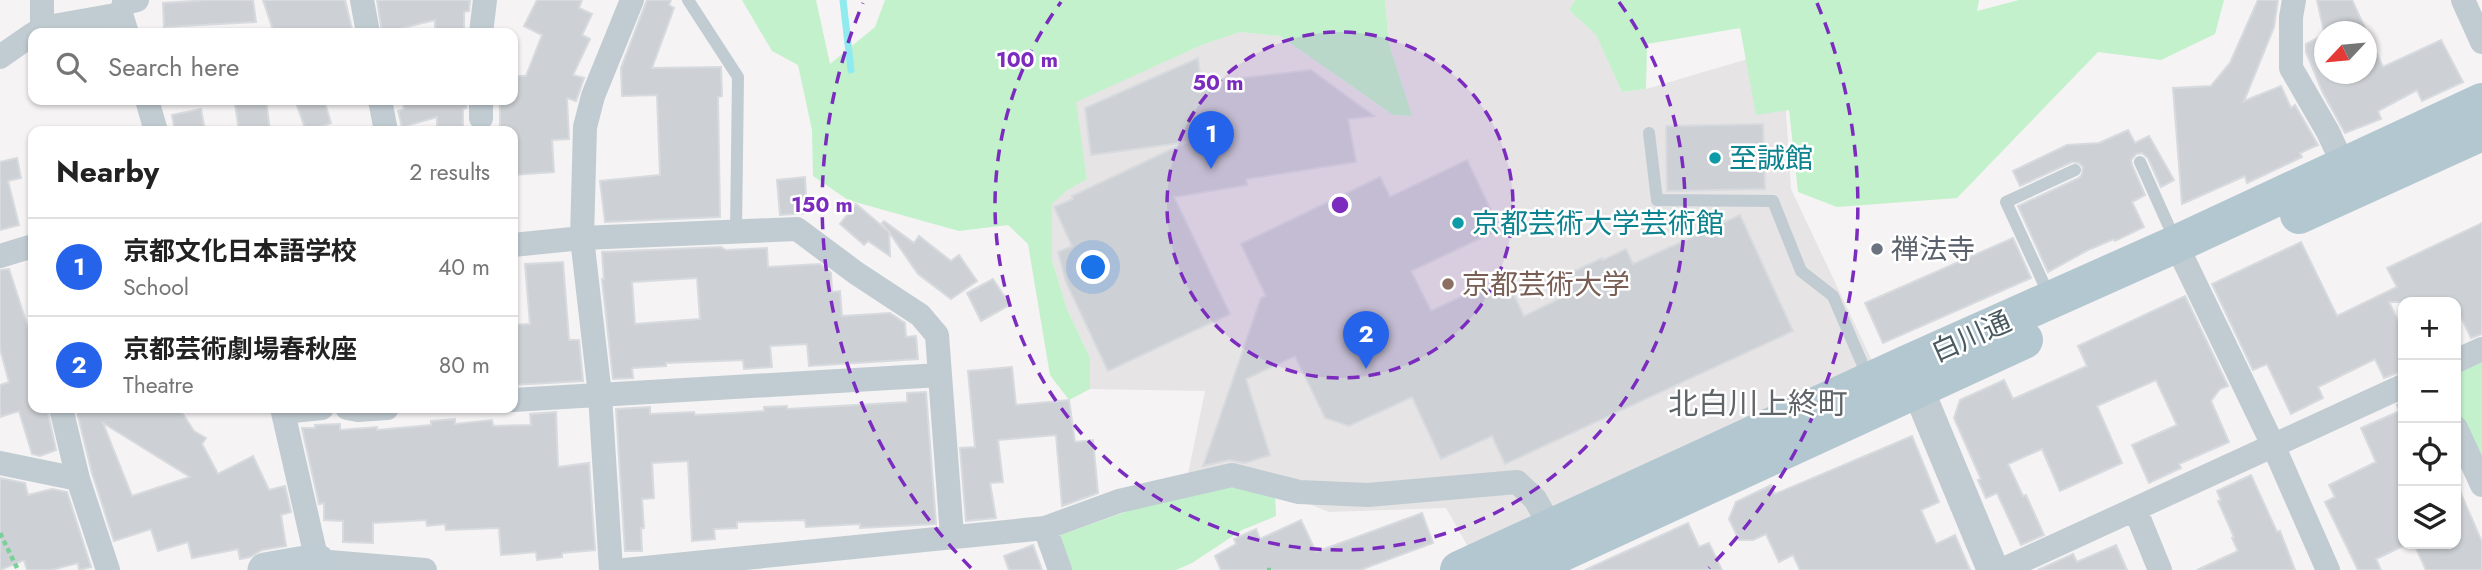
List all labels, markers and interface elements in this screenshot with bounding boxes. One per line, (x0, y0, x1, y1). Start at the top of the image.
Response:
north arrow (2314, 21, 2377, 84)
search box (28, 28, 518, 105)
text: 100 m (996, 45, 1058, 75)
icon: search (52, 48, 90, 86)
text: Search here (108, 48, 240, 86)
text: 50 m (1193, 68, 1243, 98)
pin: 1 (1188, 111, 1234, 169)
place label: 至誠館 (1729, 138, 1813, 179)
text: Nearby (56, 150, 159, 193)
marker: 至誠館 (1707, 150, 1723, 166)
text: 2 results (409, 155, 490, 189)
text: 150 m (791, 190, 853, 220)
centre of rings (1328, 193, 1352, 217)
place label: 京都芸術大学芸術館 (1472, 203, 1724, 244)
marker: 京都芸術大学芸術館 (1450, 215, 1466, 231)
place label: 禅法寺 (1891, 229, 1975, 270)
text: 京都文化日本語学校 (123, 232, 357, 270)
marker: 禅法寺 (1869, 241, 1885, 257)
text: 1 (73, 250, 85, 284)
text: 40 m (438, 250, 490, 284)
your location (1076, 250, 1110, 284)
place label: 京都芸術大学 (1462, 264, 1630, 305)
text: School (123, 270, 189, 304)
marker: 京都芸術大学 (1440, 276, 1456, 292)
map controls (2398, 297, 2461, 549)
button: + (2398, 297, 2461, 360)
street label: 白川通 (1924, 301, 2018, 372)
pin: 2 (1343, 311, 1389, 369)
text: 京都芸術劇場春秋座 (123, 330, 357, 368)
text: 2 (71, 348, 87, 382)
text: 80 m (439, 348, 490, 382)
button: − (2398, 360, 2461, 423)
text: Theatre (123, 368, 194, 402)
district label: 北白川上終町 (1668, 382, 1848, 425)
button: locate (2398, 423, 2461, 486)
button: layers (2398, 486, 2461, 549)

